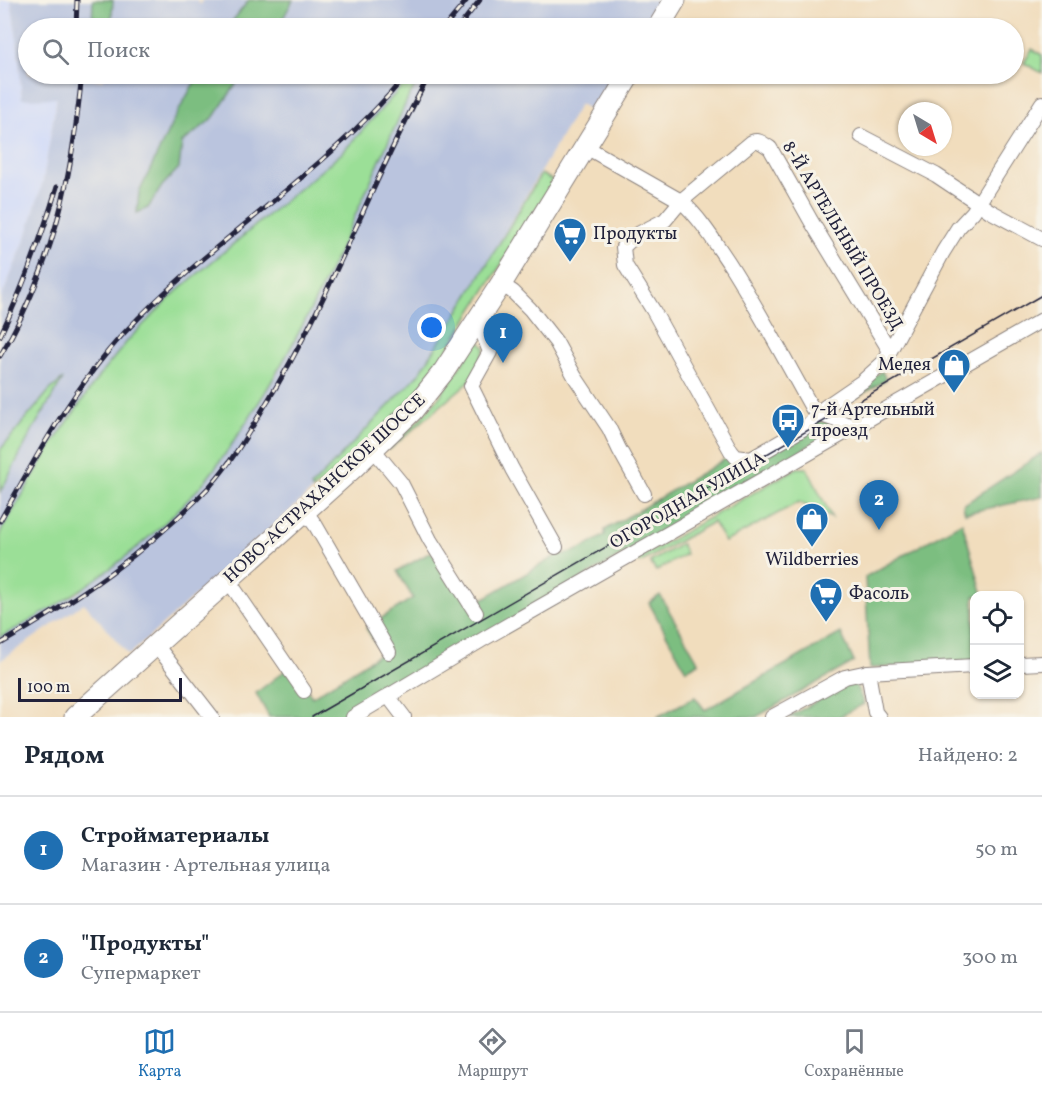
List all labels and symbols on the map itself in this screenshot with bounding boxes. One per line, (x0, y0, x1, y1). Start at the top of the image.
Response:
north arrow (898, 102, 952, 156)
street label: 8-Й АРТЕЛЬНЫЙ ПРОЕЗД (775, 137, 909, 335)
supermarket icon: Продукты (552, 216, 588, 263)
place label: Продукты (593, 222, 678, 247)
your location (417, 313, 446, 342)
pin: 1 (484, 314, 522, 363)
shop icon: Медея (936, 347, 972, 394)
place label: Медея (878, 353, 931, 378)
street label: НОВО-АСТРАХАНСКОЕ ШОССЕ (218, 388, 432, 590)
place label: 7-й Артельный проезд (811, 398, 935, 444)
bus stop icon: 7-й Артельный проезд (770, 402, 806, 449)
street label: ОГОРОДНАЯ УЛИЦА (605, 446, 771, 556)
pin: 2 (860, 480, 898, 530)
shop icon: Wildberries (794, 501, 830, 548)
place label: Wildberries (765, 548, 859, 573)
supermarket icon: Фасоль (808, 576, 844, 623)
place label: Фасоль (849, 582, 909, 607)
scale bar (18, 675, 182, 702)

